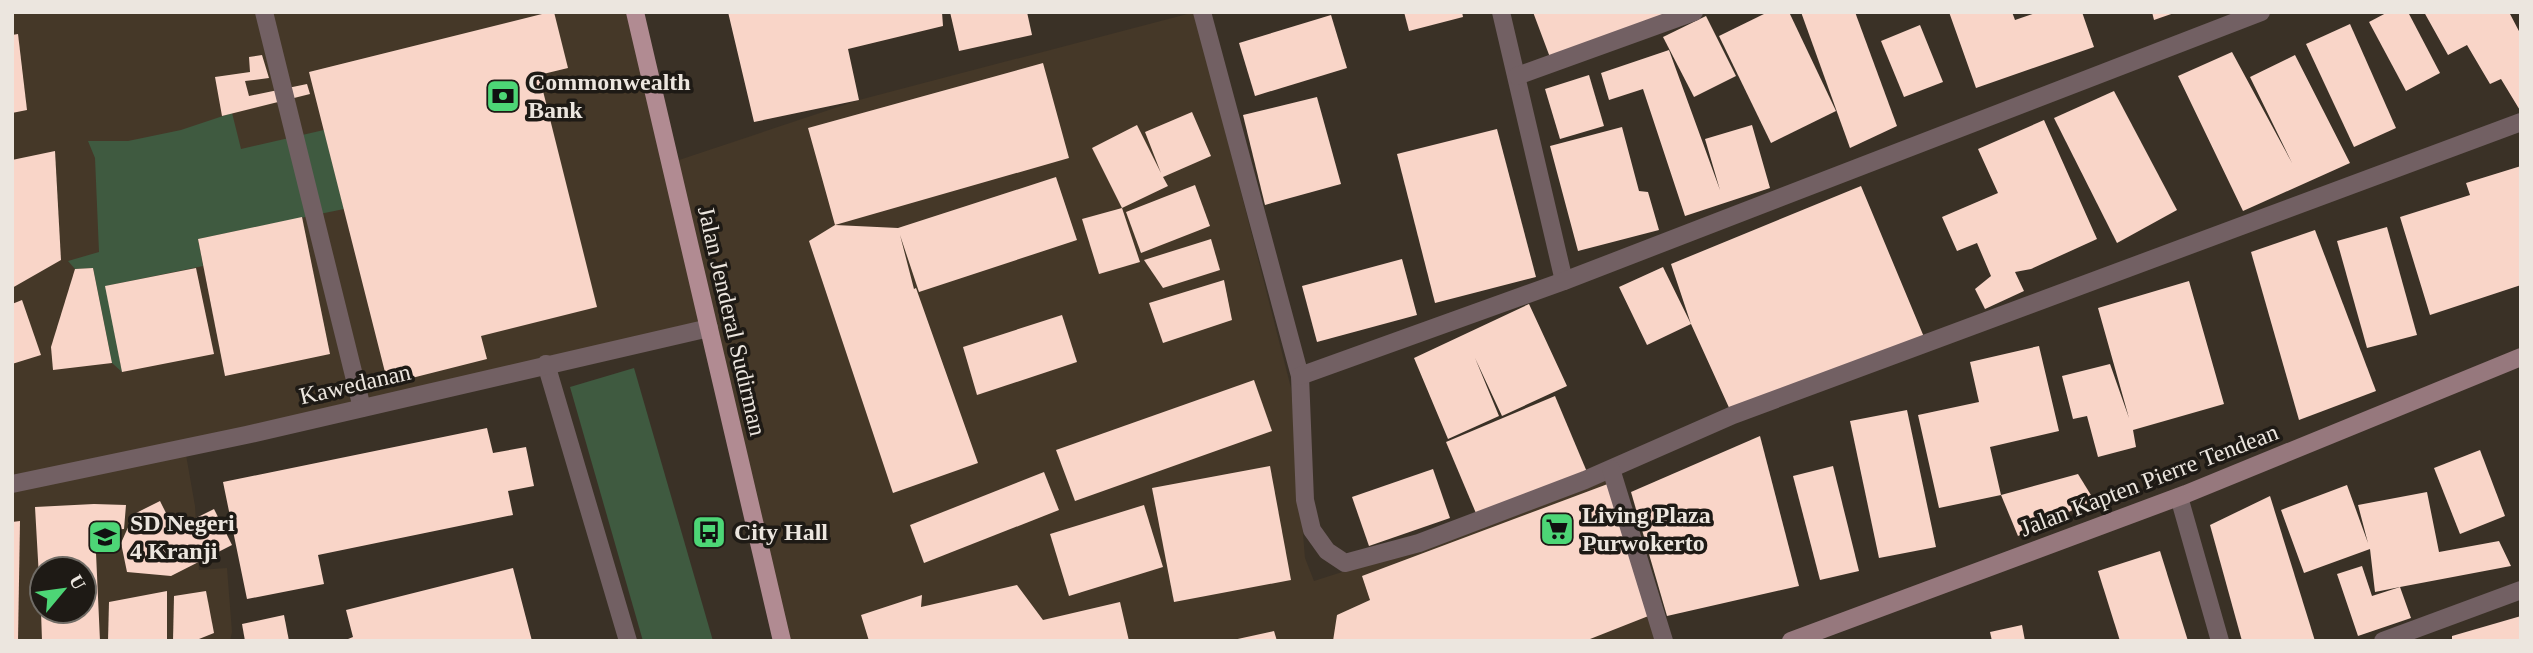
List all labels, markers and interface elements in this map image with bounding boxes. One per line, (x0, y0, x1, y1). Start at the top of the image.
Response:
place label: Commonwealth Bank (528, 69, 691, 123)
bank icon: Commonwealth Bank (484, 77, 522, 115)
street label: Jalan Jenderal Sudirman (693, 204, 771, 438)
street label: Kawedanan (297, 359, 413, 409)
street label: Jalan Kapten Pierre Tendean (2016, 419, 2282, 541)
place label: Living Plaza Purwokerto (1582, 502, 1711, 556)
place label: SD Negeri 4 Kranji (130, 510, 235, 564)
supermarket icon: Living Plaza Purwokerto (1538, 510, 1576, 548)
bus stop icon: City Hall (690, 513, 728, 551)
school or university icon: SD Negeri 4 Kranji (86, 518, 124, 556)
place label: City Hall (734, 519, 828, 545)
north arrow (28, 555, 98, 625)
text: U (65, 571, 90, 593)

